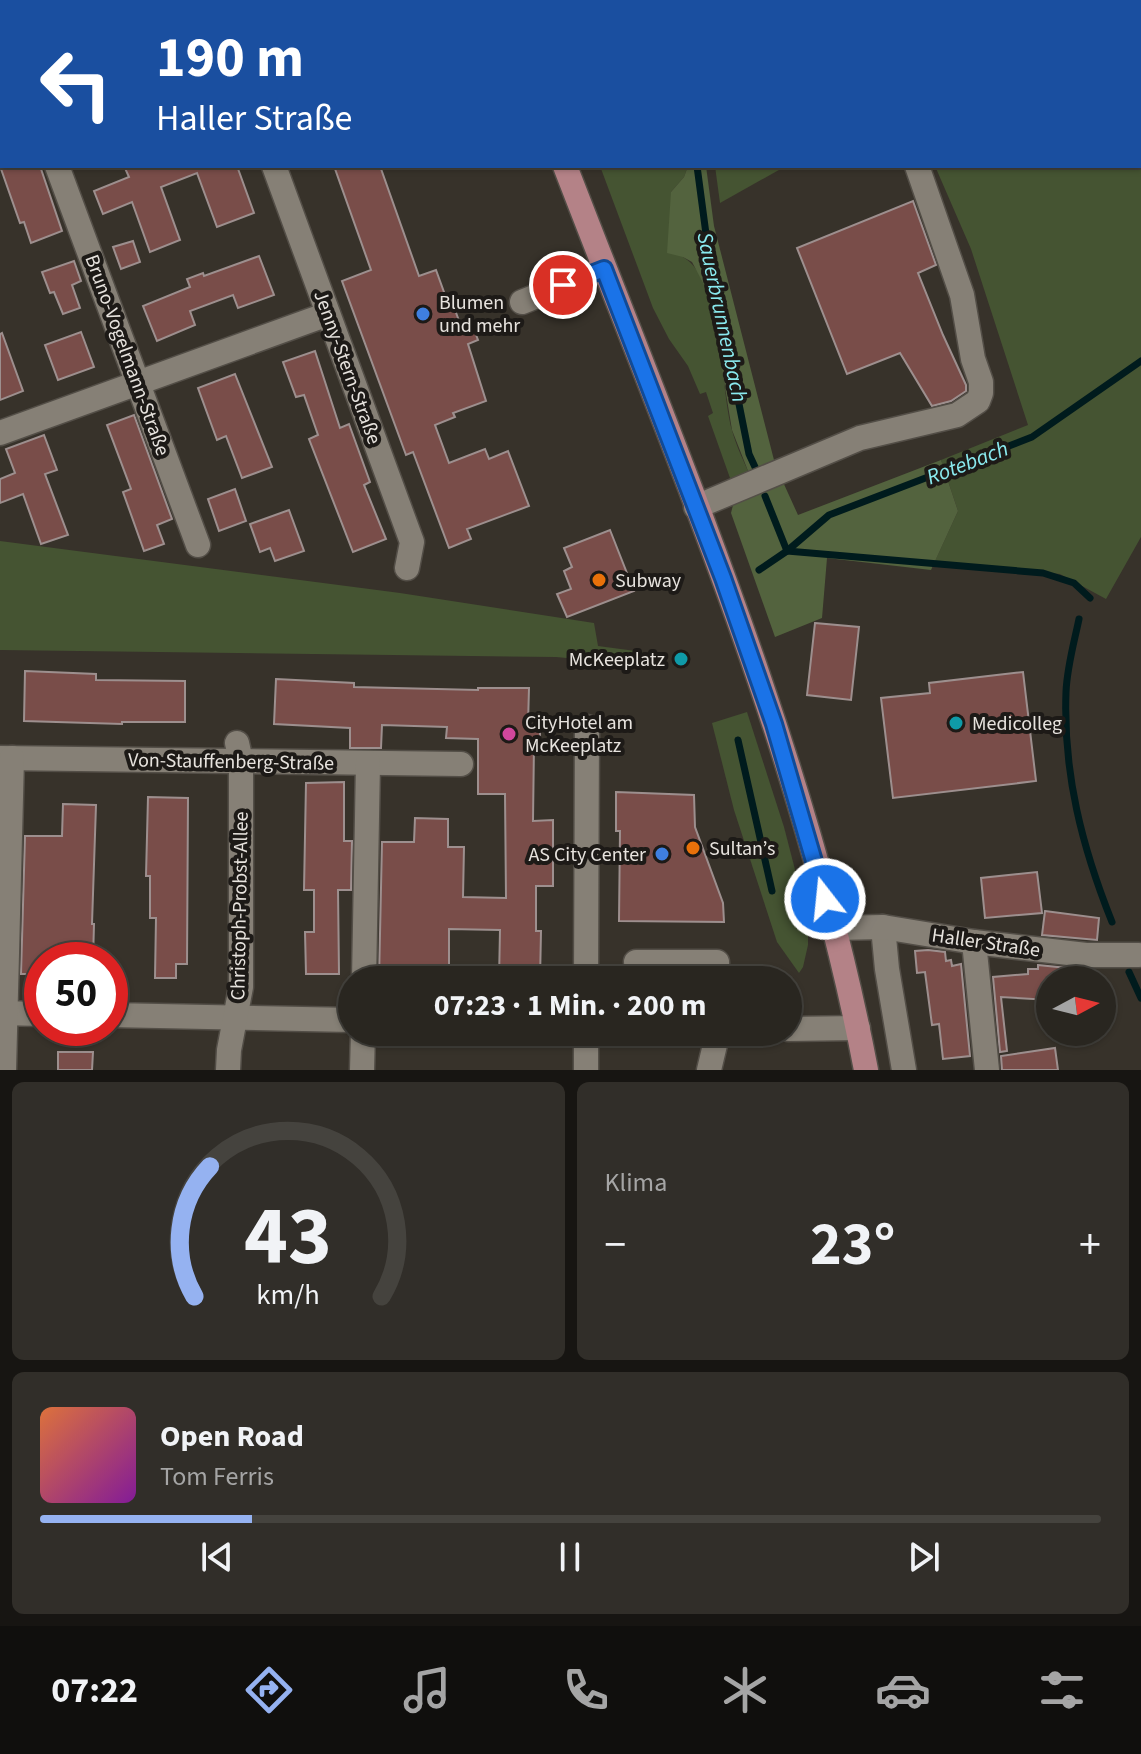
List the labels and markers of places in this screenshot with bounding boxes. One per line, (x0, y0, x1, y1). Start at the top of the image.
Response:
pin (529, 251, 597, 319)
place label: Blumen und mehr (439, 289, 520, 340)
marker: Blumen und mehr (414, 305, 432, 323)
place label: Subway (615, 567, 682, 595)
marker: Subway (590, 571, 608, 589)
place label: McKeeplatz (569, 646, 665, 674)
marker: McKeeplatz (672, 650, 690, 668)
place label: CityHotel am McKeeplatz (525, 709, 633, 760)
place label: Medicolleg (972, 710, 1062, 738)
marker: Medicolleg (947, 714, 965, 732)
marker: CityHotel am McKeeplatz (500, 725, 518, 743)
place label: Sultan’s (709, 835, 775, 863)
marker: Sultan’s (684, 839, 702, 857)
place label: AS City Center (528, 841, 646, 869)
marker: AS City Center (653, 845, 671, 863)

